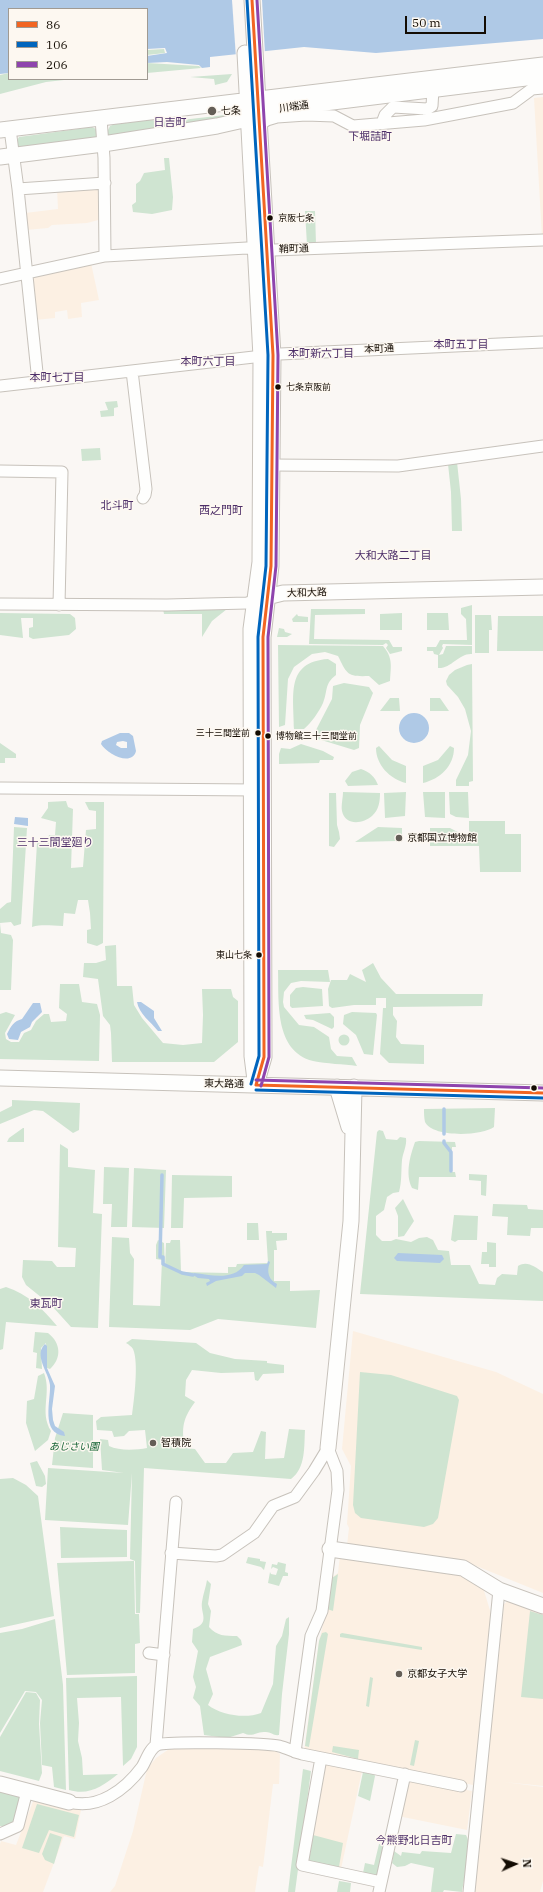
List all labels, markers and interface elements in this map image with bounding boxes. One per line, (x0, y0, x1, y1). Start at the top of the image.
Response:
legend (8, 8, 148, 80)
scale bar (407, 8, 488, 34)
text: 50 m (412, 15, 441, 30)
text: 86 (46, 17, 60, 32)
text: 106 (46, 37, 68, 52)
text: 206 (46, 57, 68, 72)
street label: 川端通 (278, 99, 310, 115)
marker: 七条 (206, 105, 218, 117)
place label: 七条 (221, 105, 241, 117)
district label: 日吉町 (154, 116, 186, 130)
district label: 下堀詰町 (348, 130, 392, 144)
marker: 京阪七条 (265, 213, 275, 223)
place label: 京阪七条 (278, 213, 314, 223)
street label: 鞘町通 (279, 242, 309, 256)
district label: 本町五丁目 (434, 338, 488, 352)
street label: 本町通 (364, 342, 394, 356)
district label: 本町新六丁目 (288, 347, 354, 361)
district label: 本町六丁目 (181, 355, 235, 369)
district label: 本町七丁目 (30, 371, 84, 385)
marker: 七条京阪前 (273, 382, 283, 392)
place label: 七条京阪前 (286, 382, 331, 392)
district label: 北斗町 (101, 499, 133, 513)
district label: 西之門町 (199, 504, 243, 518)
district label: 大和大路二丁目 (355, 549, 431, 563)
street label: 大和大路 (287, 586, 327, 600)
place label: 三十三間堂前 (196, 728, 250, 738)
marker: 三十三間堂前 (253, 728, 263, 738)
marker: 博物館三十三間堂前 (263, 731, 273, 741)
place label: 博物館三十三間堂前 (276, 731, 357, 741)
place label: 京都国立博物館 (407, 832, 477, 844)
marker: 京都国立博物館 (394, 833, 404, 843)
district label: 三十三間堂廻り (17, 836, 93, 850)
place label: 東山七条 (216, 950, 252, 960)
marker: 東山七条 (254, 950, 264, 960)
street label: 東大路通 (204, 1078, 244, 1090)
unlabelled marker (529, 1083, 539, 1093)
district label: 東瓦町 (30, 1297, 62, 1311)
place label: 智積院 (161, 1437, 191, 1449)
marker: 智積院 (148, 1438, 158, 1448)
park label: あじさい園 (49, 1441, 99, 1453)
place label: 京都女子大学 (407, 1668, 467, 1680)
marker: 京都女子大学 (394, 1669, 404, 1679)
district label: 今熊野北日吉町 (376, 1834, 452, 1848)
north arrow (495, 1844, 535, 1884)
text: N (520, 1859, 534, 1868)

